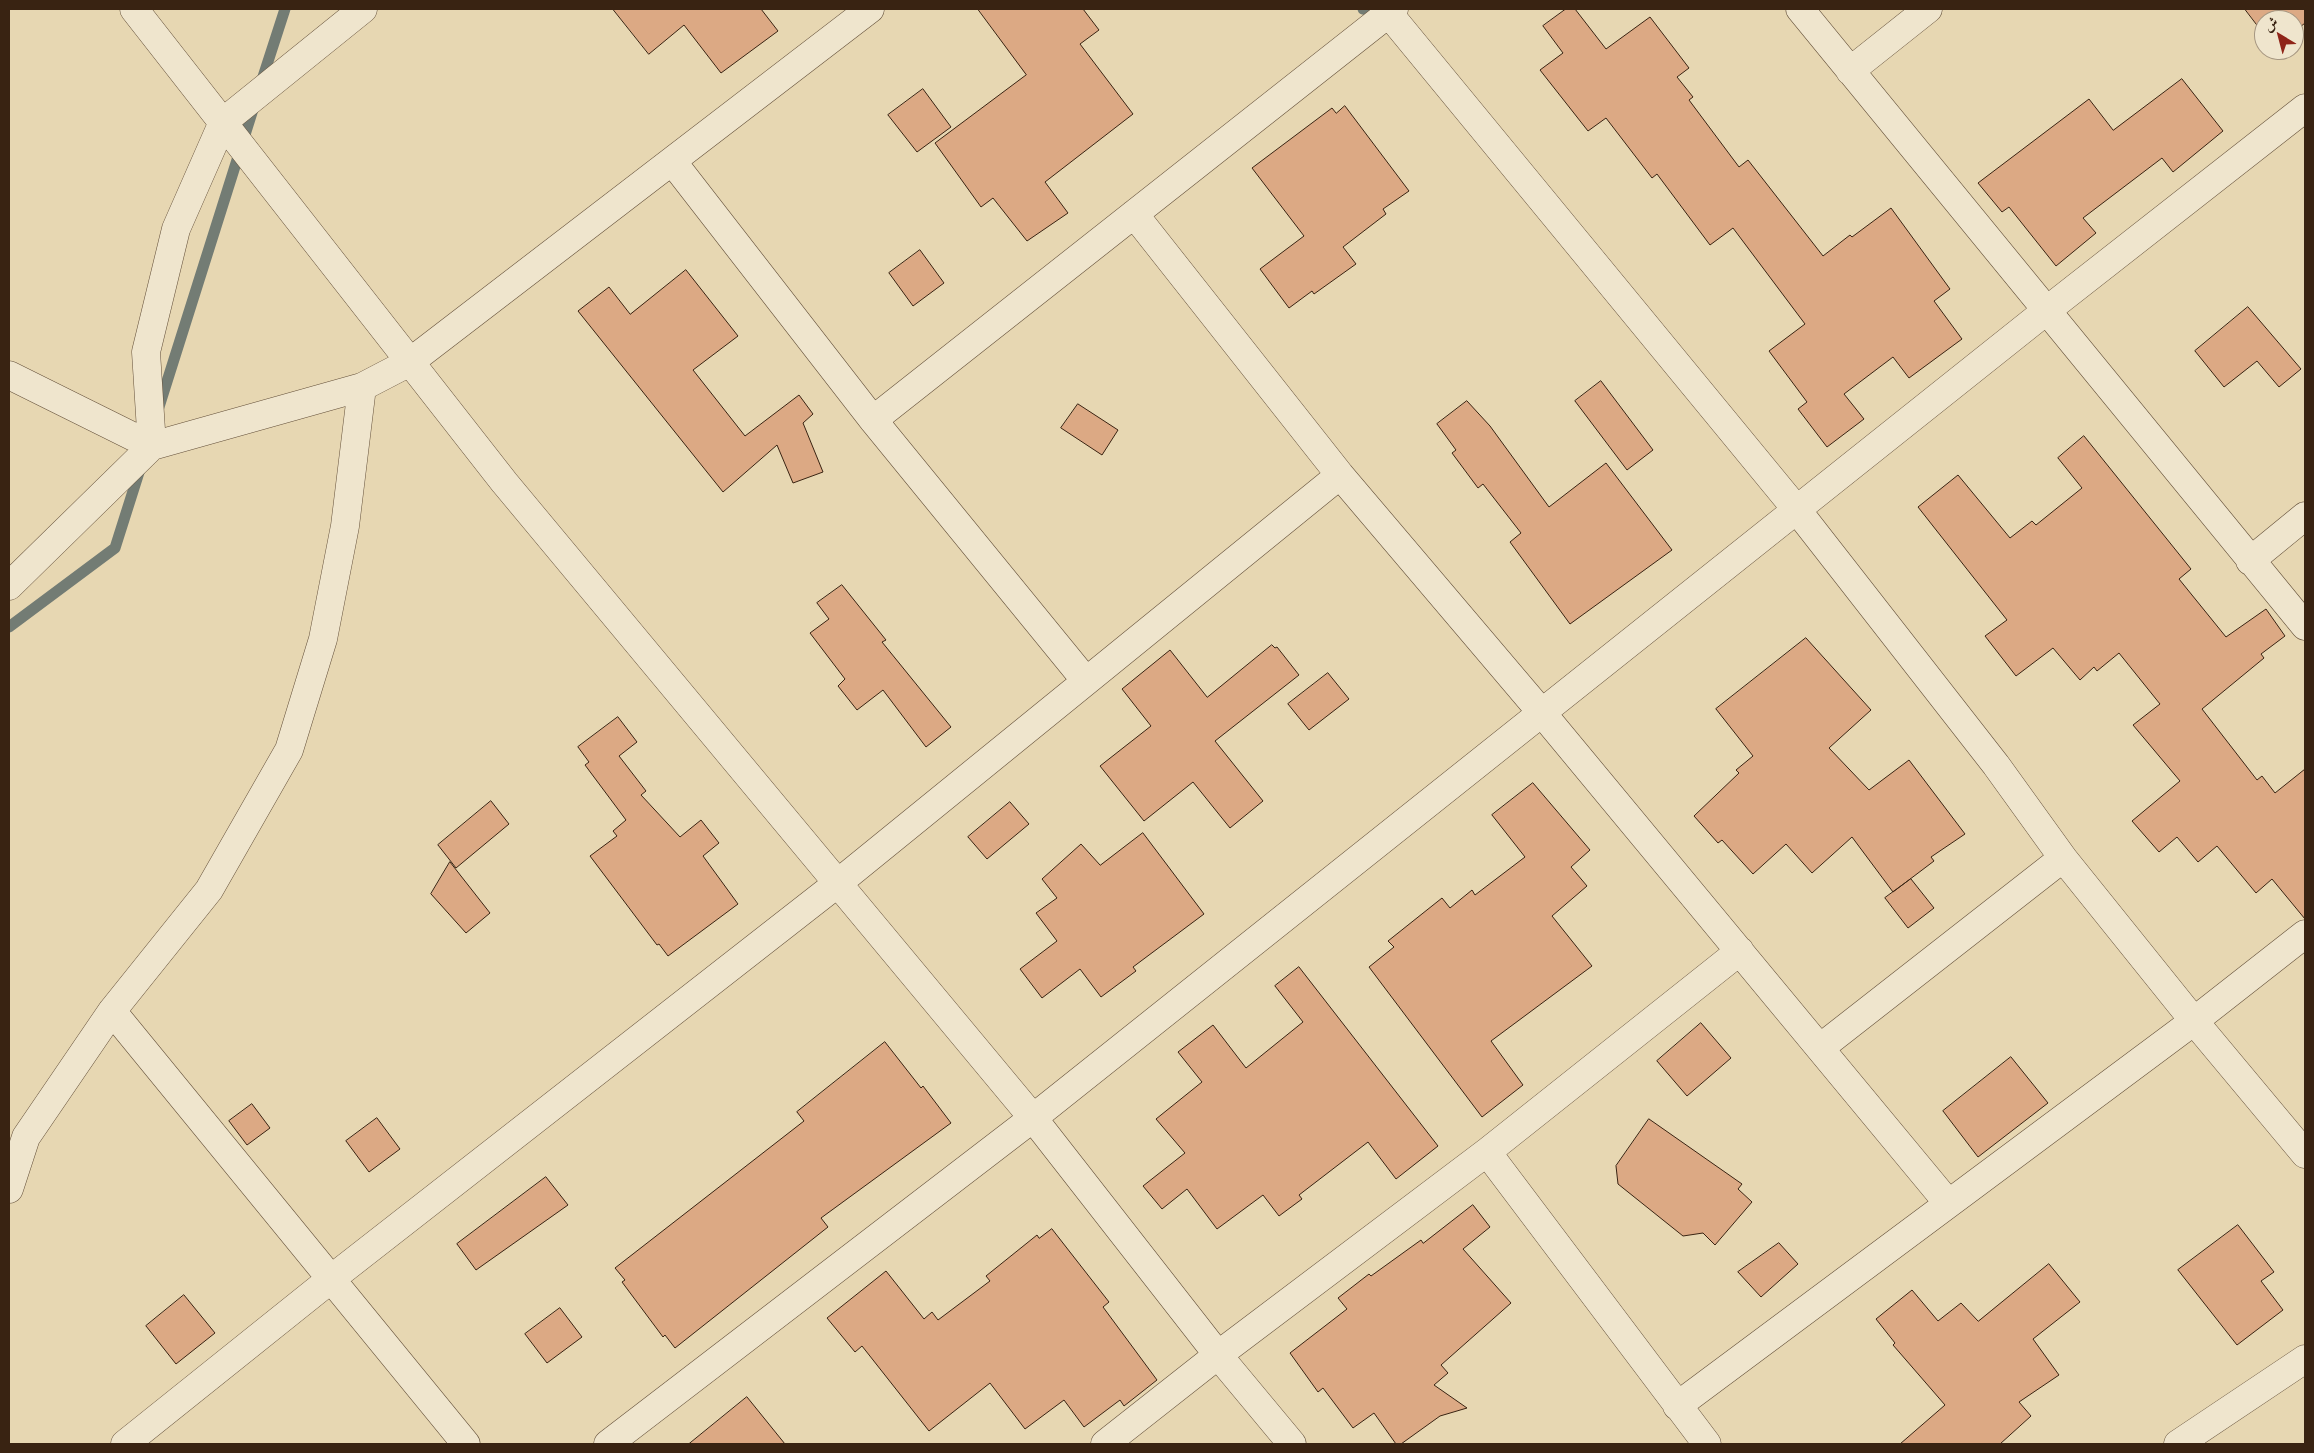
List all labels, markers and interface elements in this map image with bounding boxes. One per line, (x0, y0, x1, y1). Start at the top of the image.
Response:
north arrow (2254, 10, 2304, 60)
text: ش (2260, 12, 2282, 35)

